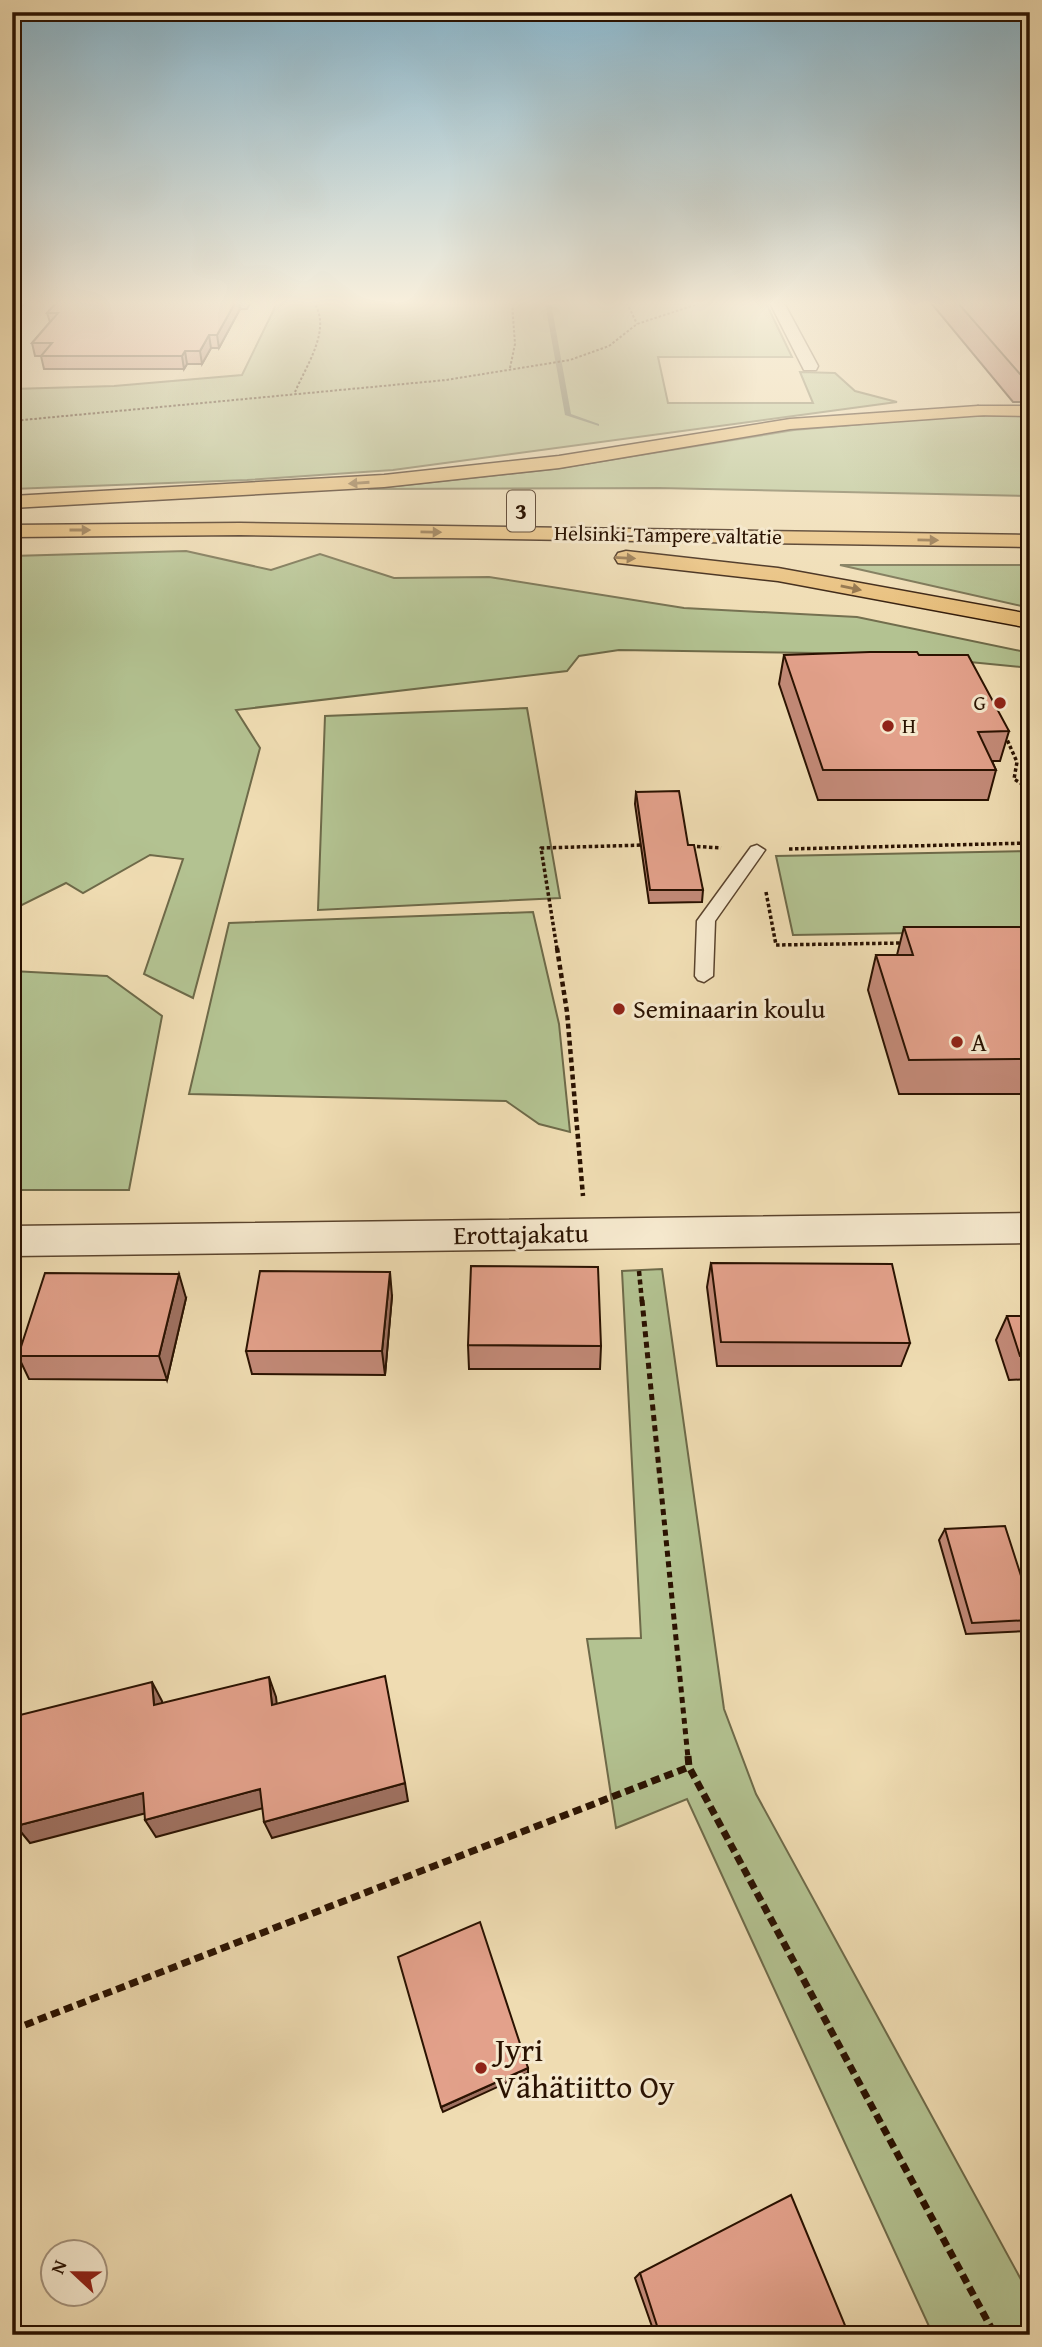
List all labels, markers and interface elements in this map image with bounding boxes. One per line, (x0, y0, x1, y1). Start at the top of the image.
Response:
one-way arrow (348, 478, 370, 489)
road number: 3 (507, 490, 535, 532)
street label: Helsinki-Tampere valtatie (554, 517, 782, 552)
one-way arrow (70, 525, 92, 536)
one-way arrow (420, 526, 442, 537)
one-way arrow (917, 534, 939, 545)
one-way arrow (615, 553, 637, 564)
one-way arrow (840, 583, 862, 594)
place label: G (974, 687, 986, 718)
marker: G (992, 695, 1008, 711)
place label: H (902, 710, 916, 741)
marker: H (880, 718, 896, 734)
place label: Seminaarin koulu (633, 989, 825, 1028)
marker: Seminaarin koulu (611, 1001, 627, 1017)
place label: A (971, 1022, 987, 1061)
marker: A (949, 1034, 965, 1050)
street label: Erottajakatu (453, 1213, 589, 1254)
place label: Jyri Vähätiitto Oy (491, 2026, 675, 2110)
marker: Jyri Vähätiitto Oy (473, 2060, 489, 2076)
north arrow (38, 2238, 108, 2308)
text: N (43, 2255, 74, 2278)

